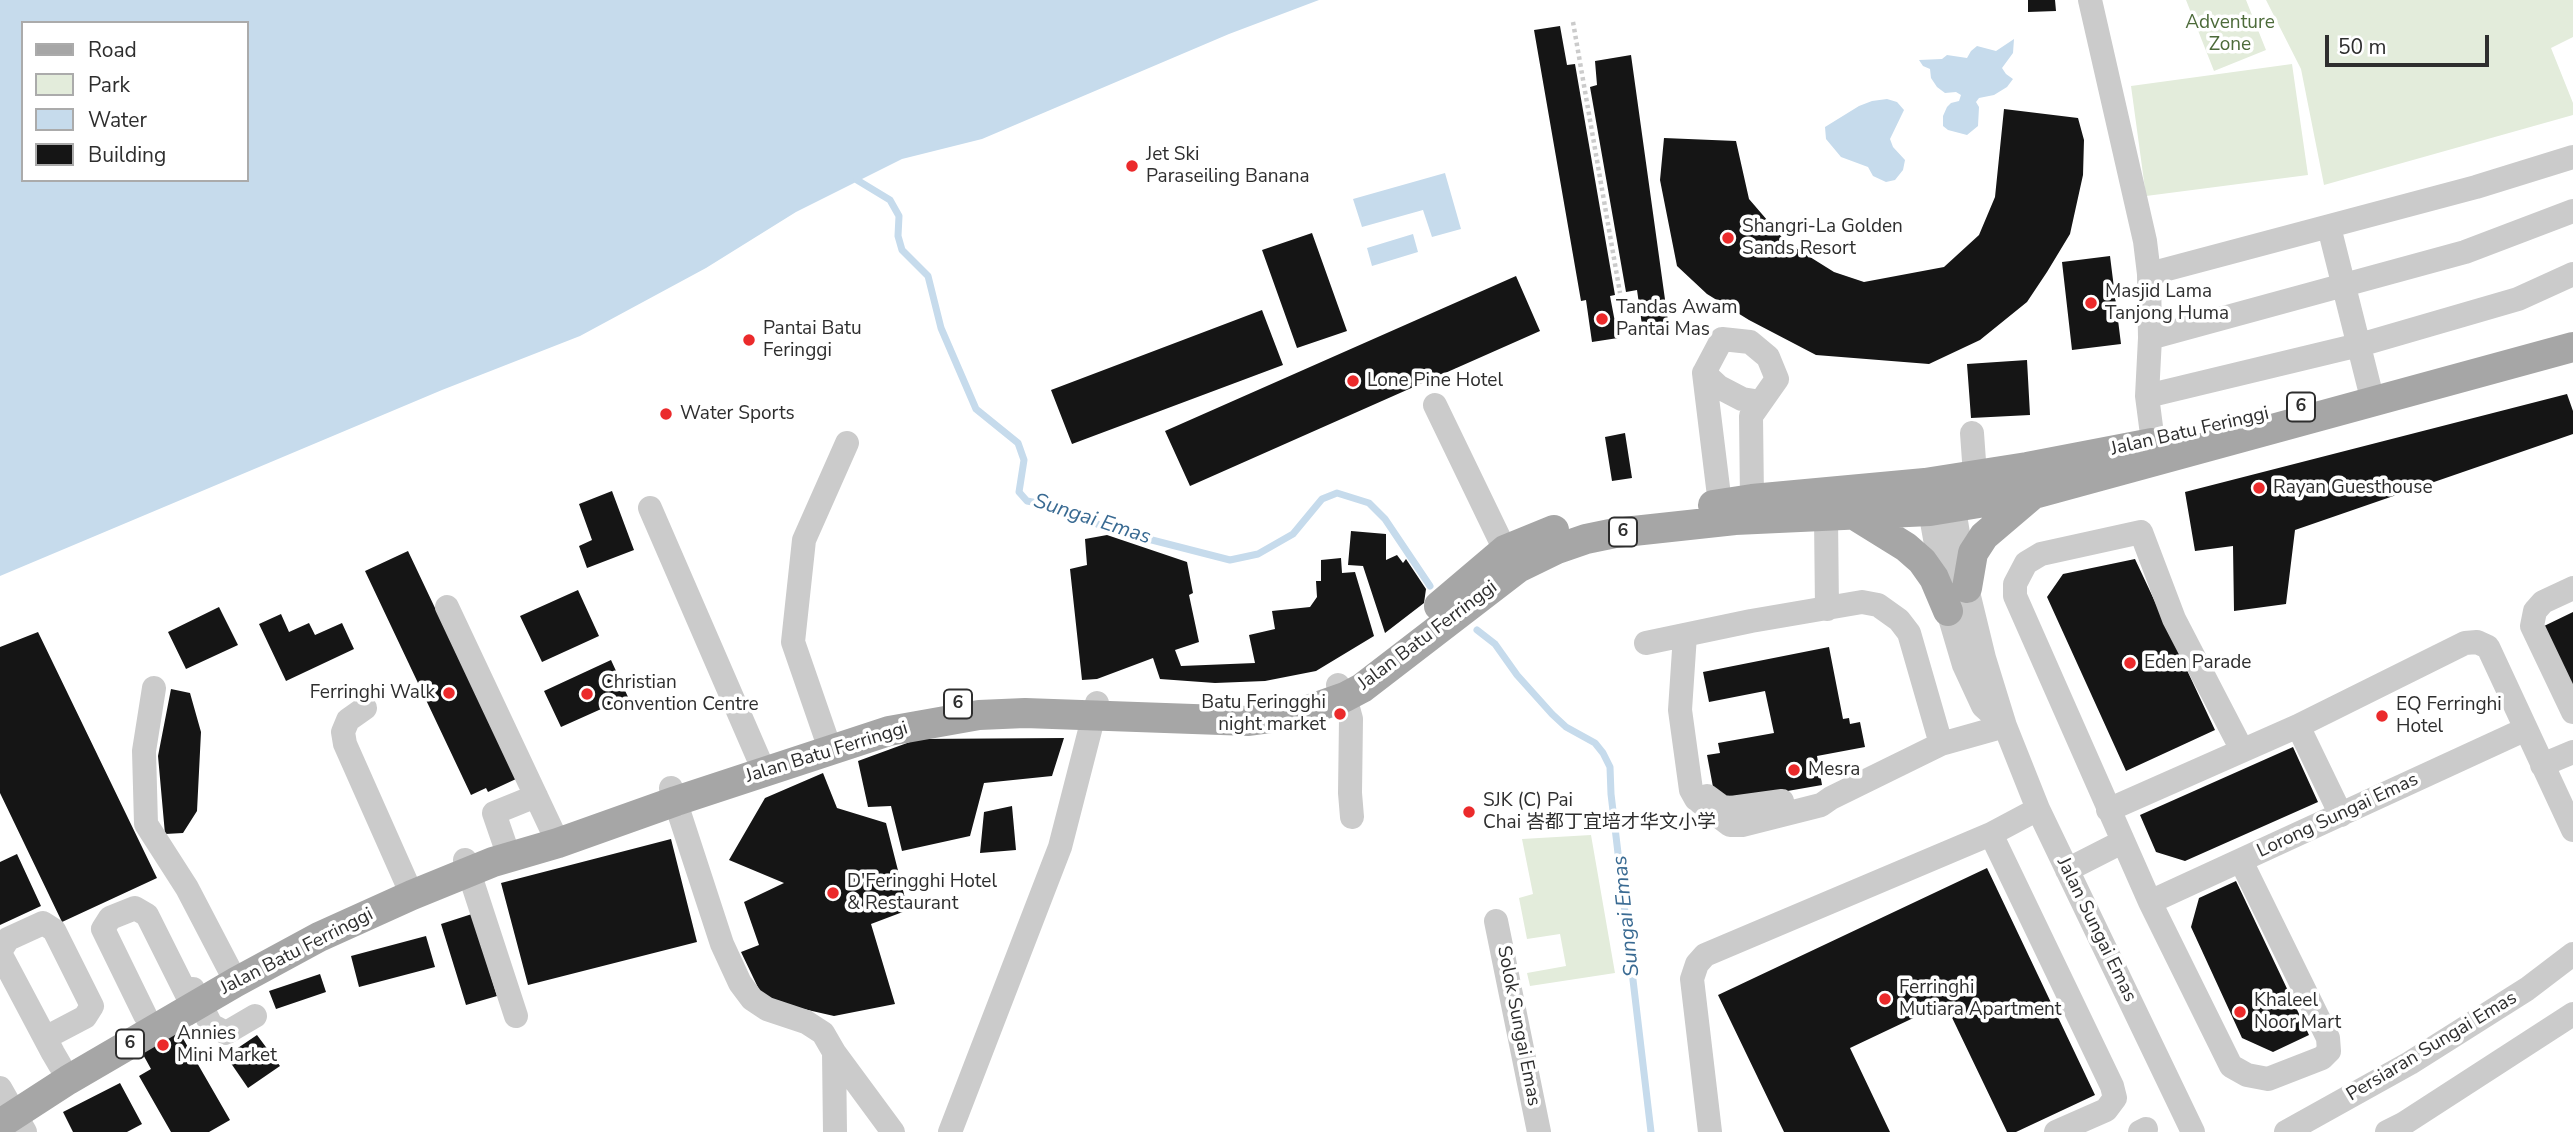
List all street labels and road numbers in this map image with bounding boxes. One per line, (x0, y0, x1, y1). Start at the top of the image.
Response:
road number: 6 (2287, 393, 2315, 422)
street label: Jalan Batu Feringgi (2109, 403, 2271, 461)
road number: 6 (1609, 518, 1637, 546)
street label: Jalan Batu Ferringgi (1354, 576, 1502, 696)
road number: 6 (944, 690, 972, 718)
street label: Jalan Batu Ferringgi (743, 717, 911, 789)
street label: Lorong Sungai Emas (2254, 769, 2422, 863)
street label: Jalan Sungai Emas (2051, 854, 2141, 1006)
street label: Jalan Batu Ferringgi (217, 904, 377, 1000)
street label: Solok Sungai Emas (1491, 944, 1545, 1108)
street label: Persiaran Sungai Emas (2343, 987, 2521, 1107)
road number: 6 (116, 1030, 144, 1058)

